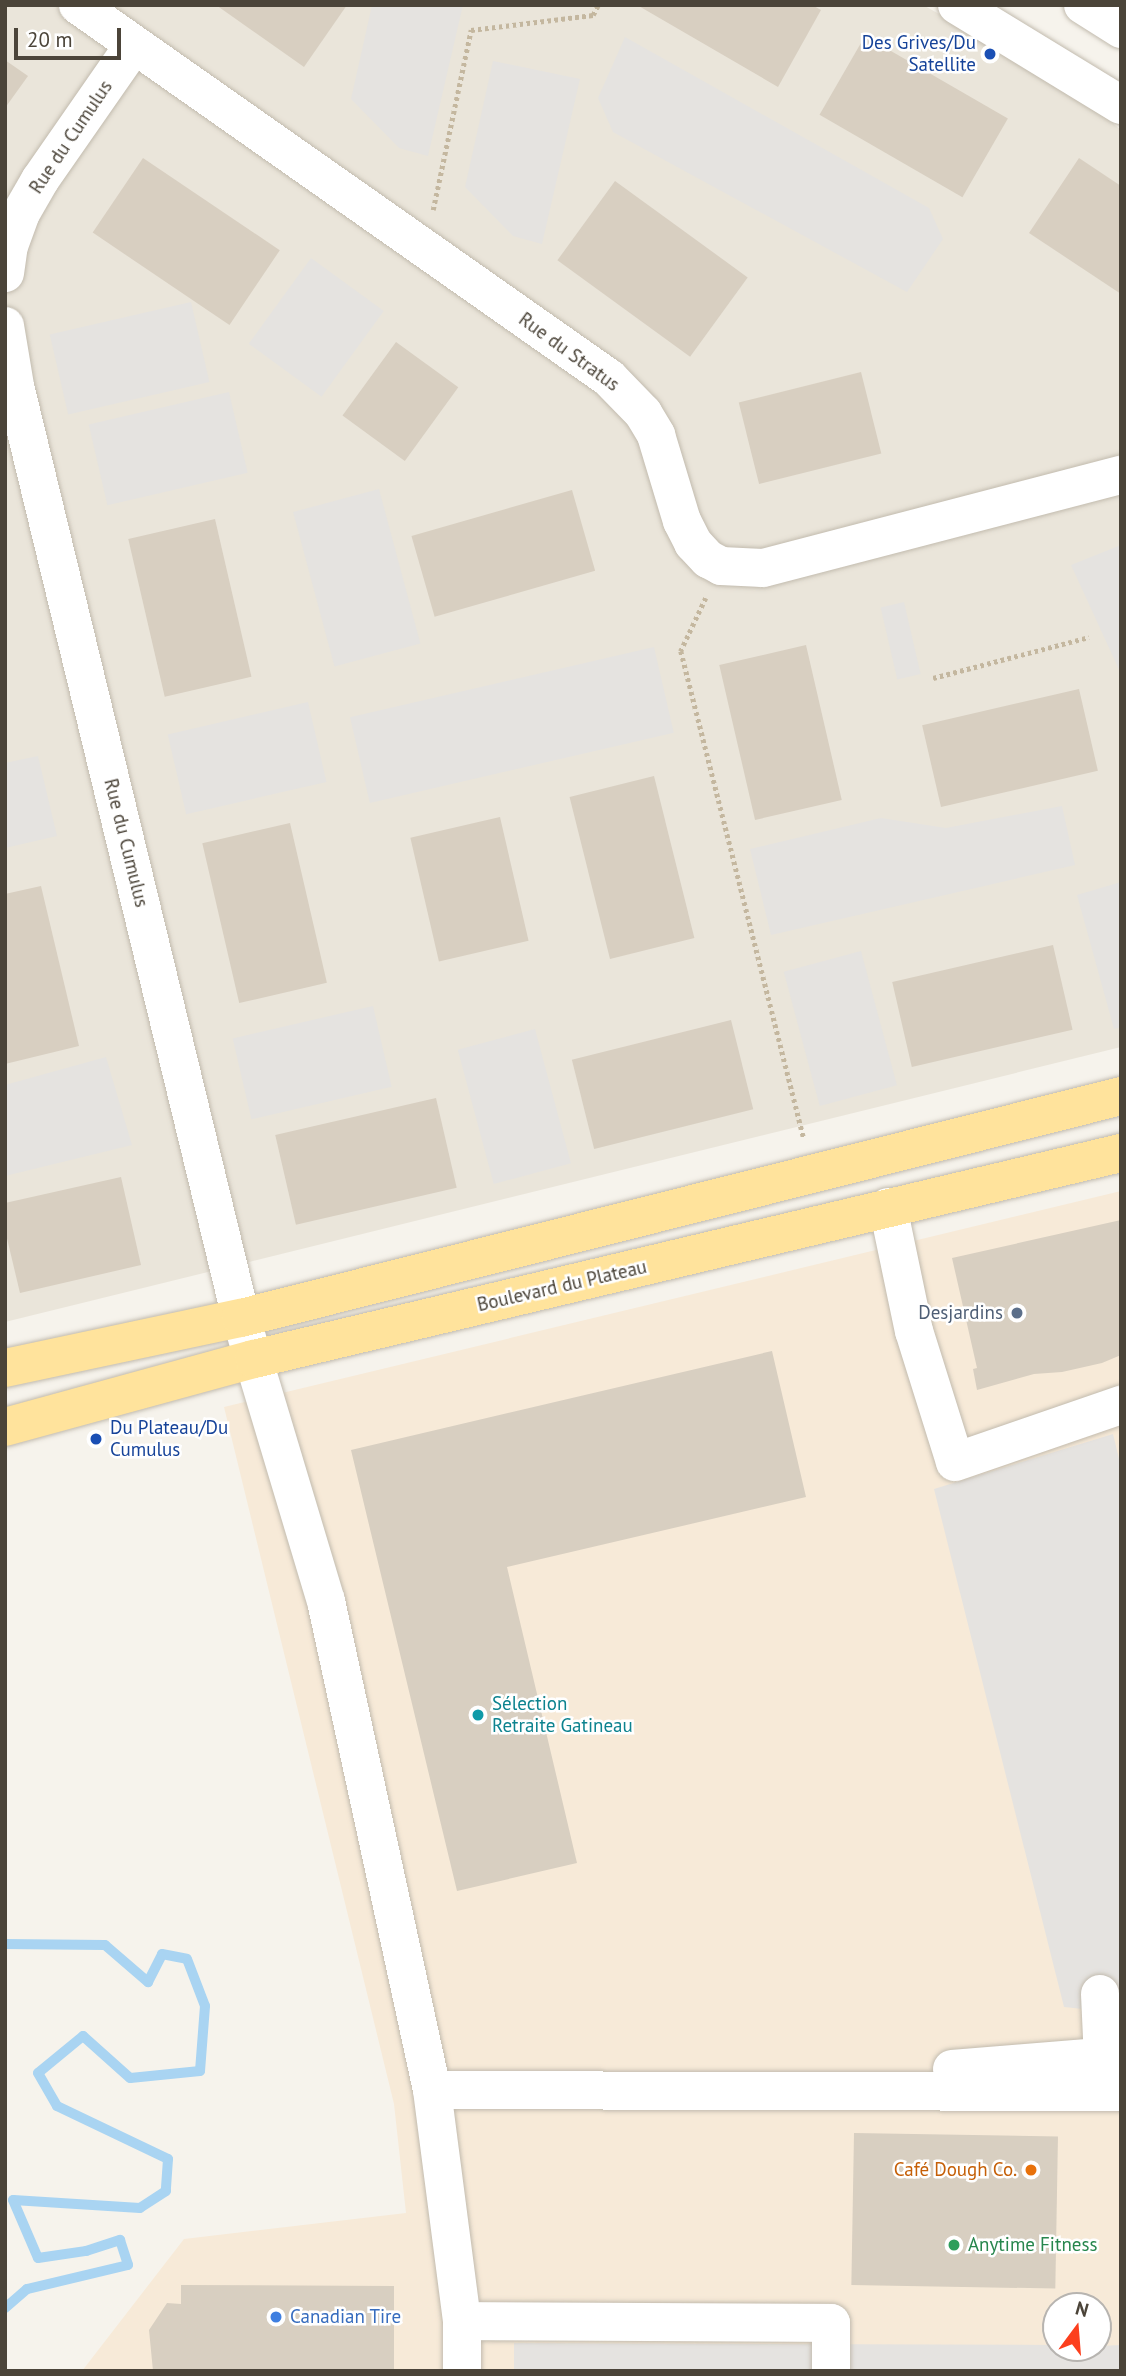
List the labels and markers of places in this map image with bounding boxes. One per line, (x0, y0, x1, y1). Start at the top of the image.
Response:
place label: Des Grives/Du Satellite (862, 32, 976, 76)
marker: Des Grives/Du Satellite (982, 46, 998, 62)
place label: Desjardins (918, 1302, 1003, 1324)
marker: Desjardins (1009, 1305, 1025, 1321)
place label: Du Plateau/Du Cumulus (110, 1417, 228, 1461)
marker: Du Plateau/Du Cumulus (88, 1431, 104, 1447)
place label: Sélection Retraite Gatineau (492, 1693, 633, 1737)
marker: Sélection Retraite Gatineau (470, 1707, 486, 1723)
place label: Café Dough Co. (894, 2159, 1017, 2181)
marker: Café Dough Co. (1023, 2162, 1039, 2178)
place label: Anytime Fitness (968, 2234, 1097, 2256)
marker: Anytime Fitness (946, 2237, 962, 2253)
place label: Canadian Tire (290, 2306, 402, 2328)
marker: Canadian Tire (268, 2309, 284, 2325)

